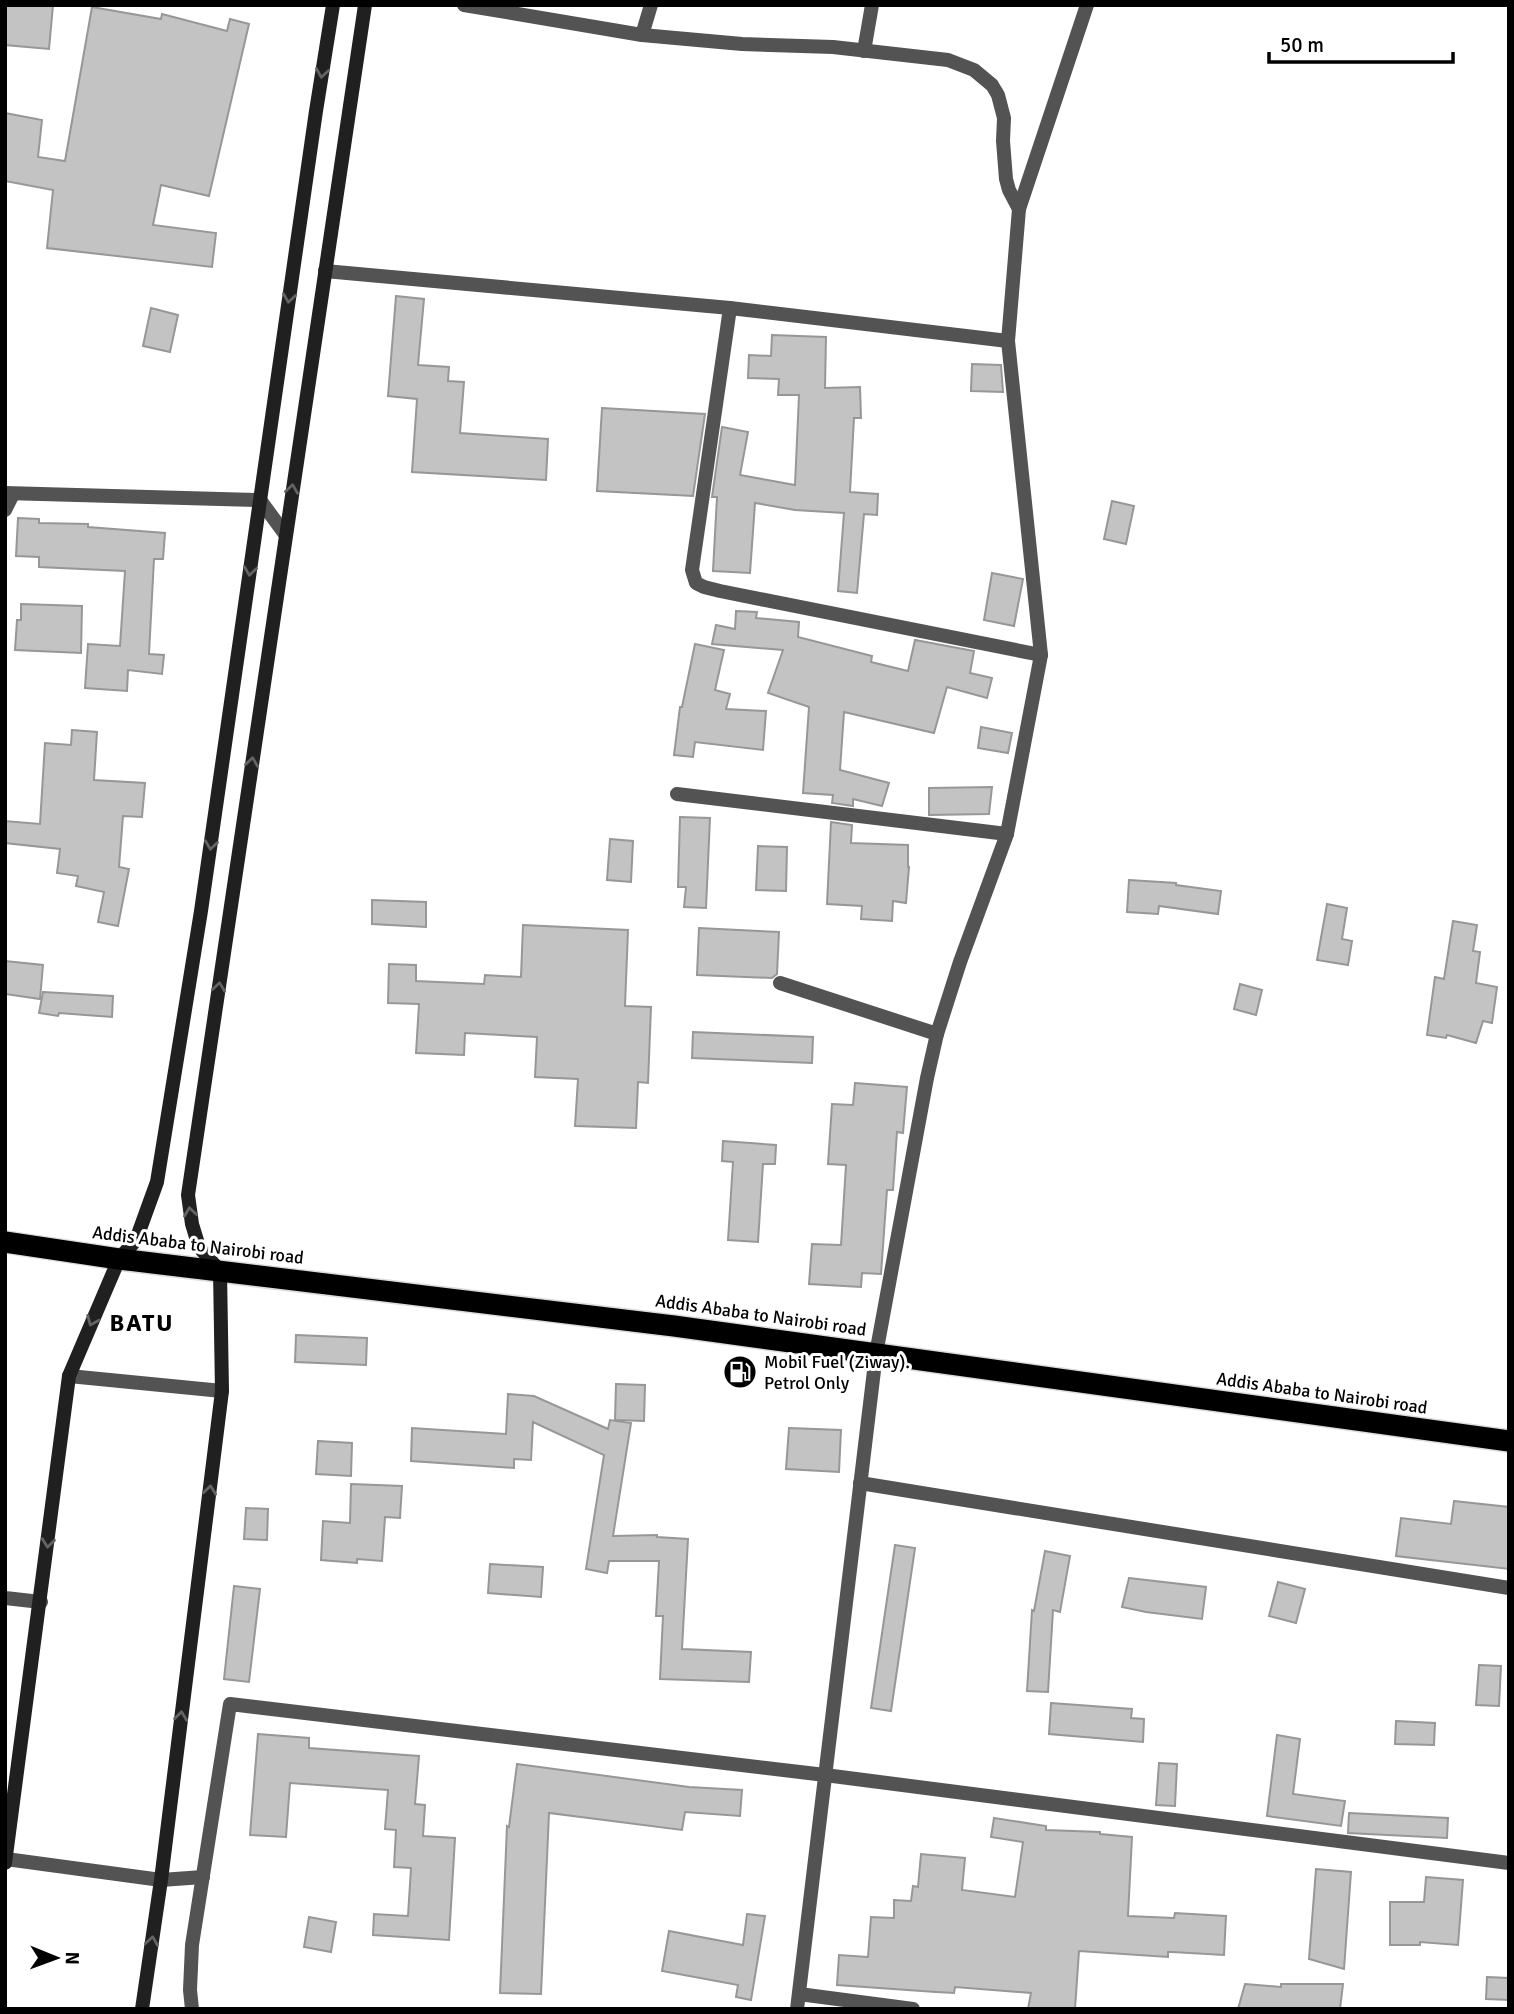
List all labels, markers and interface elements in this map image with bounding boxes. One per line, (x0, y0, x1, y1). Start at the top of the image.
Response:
scale bar (1269, 21, 1453, 65)
text: 50 m (1280, 32, 1324, 58)
one-way arrow (315, 67, 330, 79)
one-way arrow (282, 292, 297, 304)
one-way arrow (284, 483, 299, 495)
one-way arrow (242, 566, 257, 577)
one-way arrow (244, 756, 259, 768)
one-way arrow (203, 839, 218, 851)
one-way arrow (211, 981, 226, 993)
one-way arrow (183, 1207, 198, 1218)
street label: Addis Ababa to Nairobi road (91, 1221, 305, 1269)
street label: Addis Ababa to Nairobi road (654, 1289, 868, 1341)
district label: BATU (109, 1308, 175, 1338)
one-way arrow (86, 1314, 100, 1327)
place label: Mobil Fuel (Ziway). Petrol Only (764, 1351, 910, 1394)
fuel station icon: Mobil Fuel (Ziway). Petrol Only (721, 1353, 759, 1391)
street label: Addis Ababa to Nairobi road (1215, 1367, 1429, 1419)
one-way arrow (202, 1484, 217, 1496)
one-way arrow (41, 1537, 56, 1549)
one-way arrow (174, 1710, 189, 1722)
north arrow (21, 1923, 91, 1993)
one-way arrow (144, 1935, 159, 1947)
text: N (60, 1951, 84, 1965)

